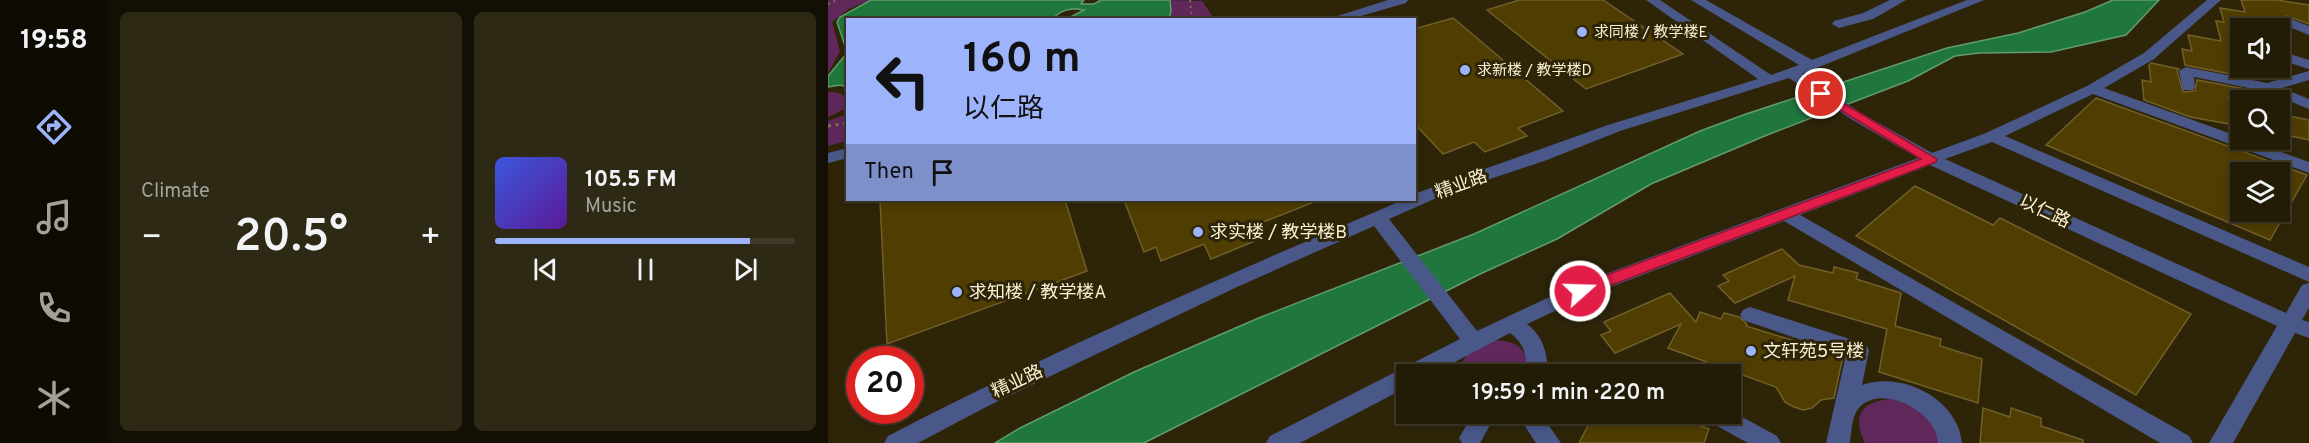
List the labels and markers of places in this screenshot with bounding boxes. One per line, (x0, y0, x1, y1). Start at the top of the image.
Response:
place label: 求同楼 / 教学楼E (1594, 24, 1707, 43)
marker: 求同楼 / 教学楼E (1575, 25, 1589, 39)
place label: 求新楼 / 教学楼D (1477, 62, 1592, 81)
marker: 求新楼 / 教学楼D (1458, 63, 1472, 77)
pin (1795, 68, 1846, 119)
place label: 求实楼 / 教学楼B (1210, 222, 1347, 245)
marker: 求实楼 / 教学楼B (1191, 225, 1205, 239)
place label: 求知楼 / 教学楼A (969, 282, 1107, 305)
marker: 求知楼 / 教学楼A (950, 285, 964, 299)
place label: 文轩苑5号楼 (1763, 341, 1864, 364)
marker: 文轩苑5号楼 (1744, 344, 1758, 358)

